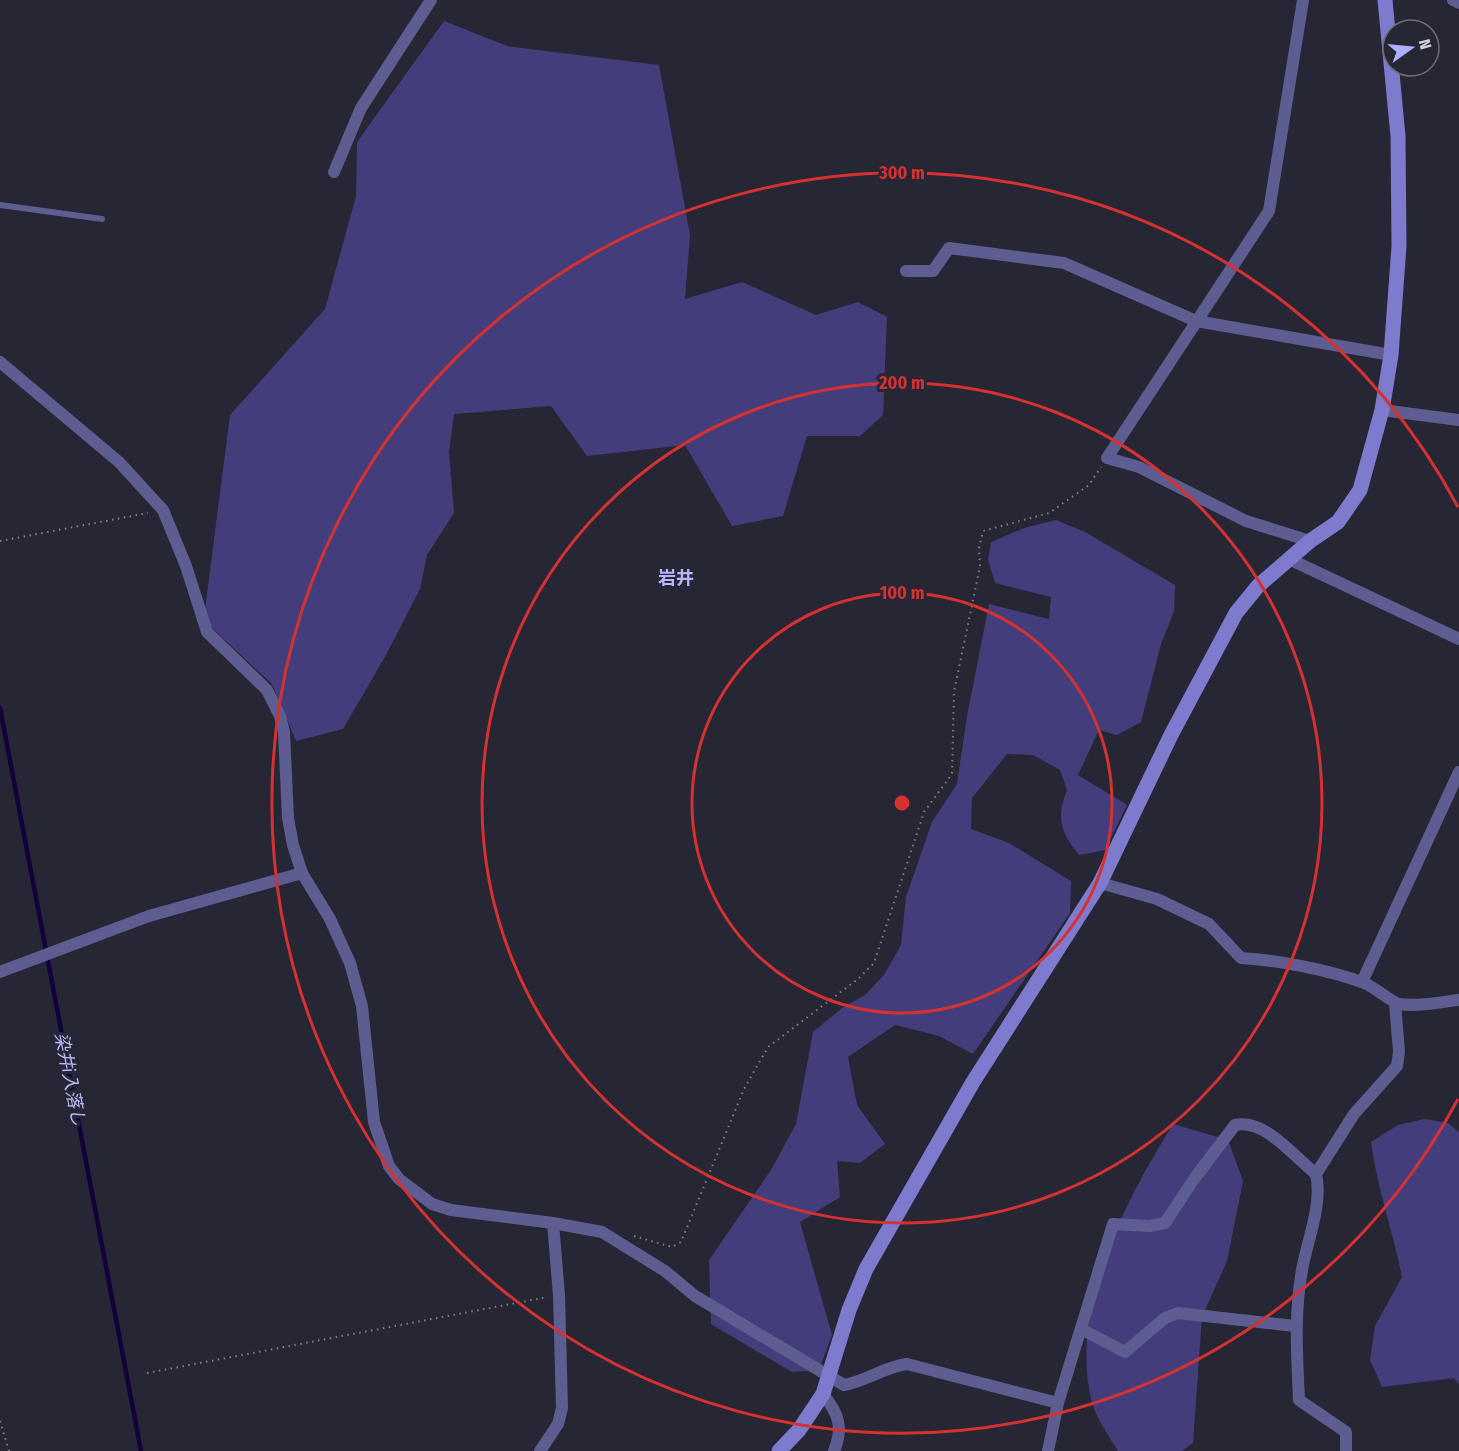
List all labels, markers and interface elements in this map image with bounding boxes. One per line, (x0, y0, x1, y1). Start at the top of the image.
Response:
north arrow (1381, 18, 1441, 78)
text: N (1415, 37, 1435, 51)
text: 300 m (878, 162, 925, 184)
text: 200 m (878, 372, 925, 394)
district label: 岩井 (658, 567, 694, 589)
text: 100 m (880, 582, 924, 604)
centre of rings (892, 793, 912, 813)
water label: 染井i入落し (50, 1030, 90, 1128)

